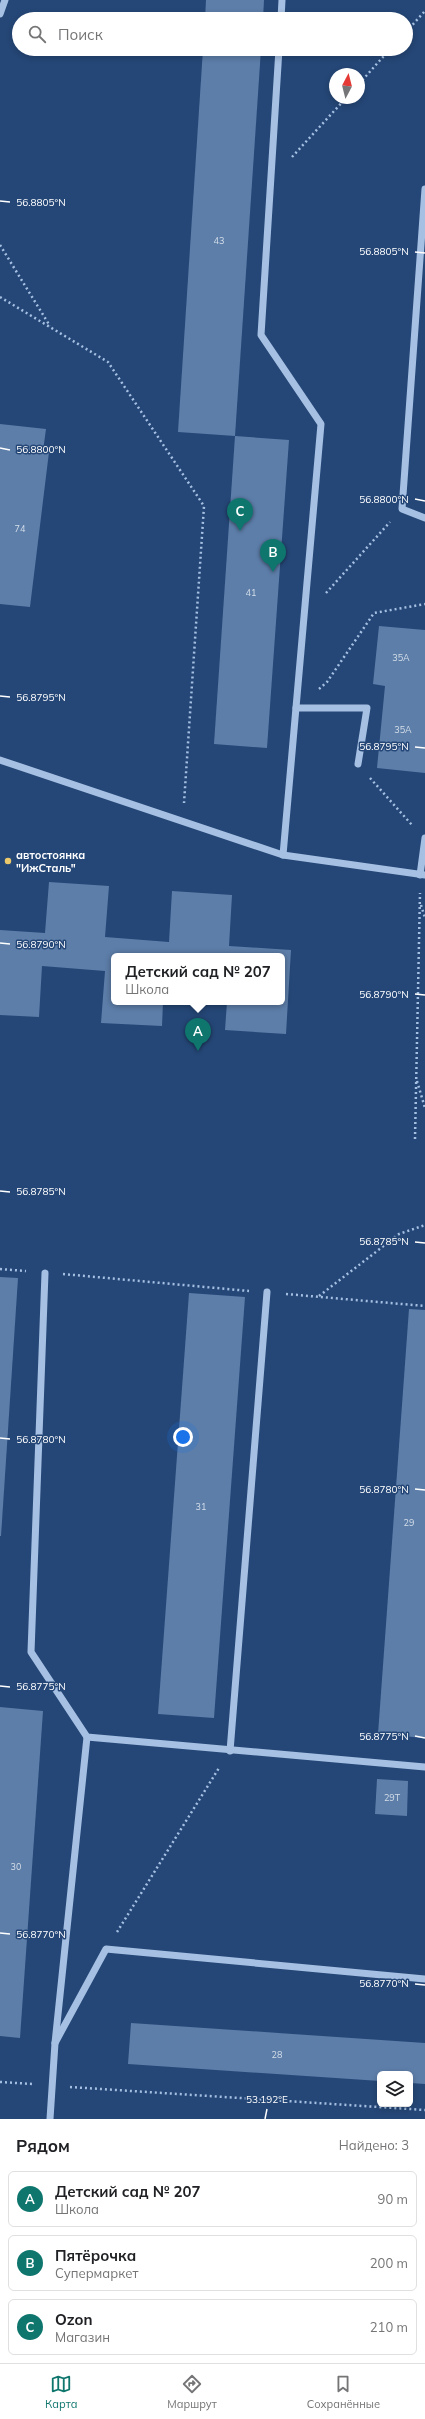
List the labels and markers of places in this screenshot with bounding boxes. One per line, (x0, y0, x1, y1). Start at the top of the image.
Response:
pin: C (227, 498, 253, 531)
pin: B (260, 539, 286, 572)
place label: автостоянка "ИжСталь" (16, 848, 85, 875)
marker: автостоянка "ИжСталь" (3, 856, 13, 866)
pin: A (185, 1018, 211, 1051)

